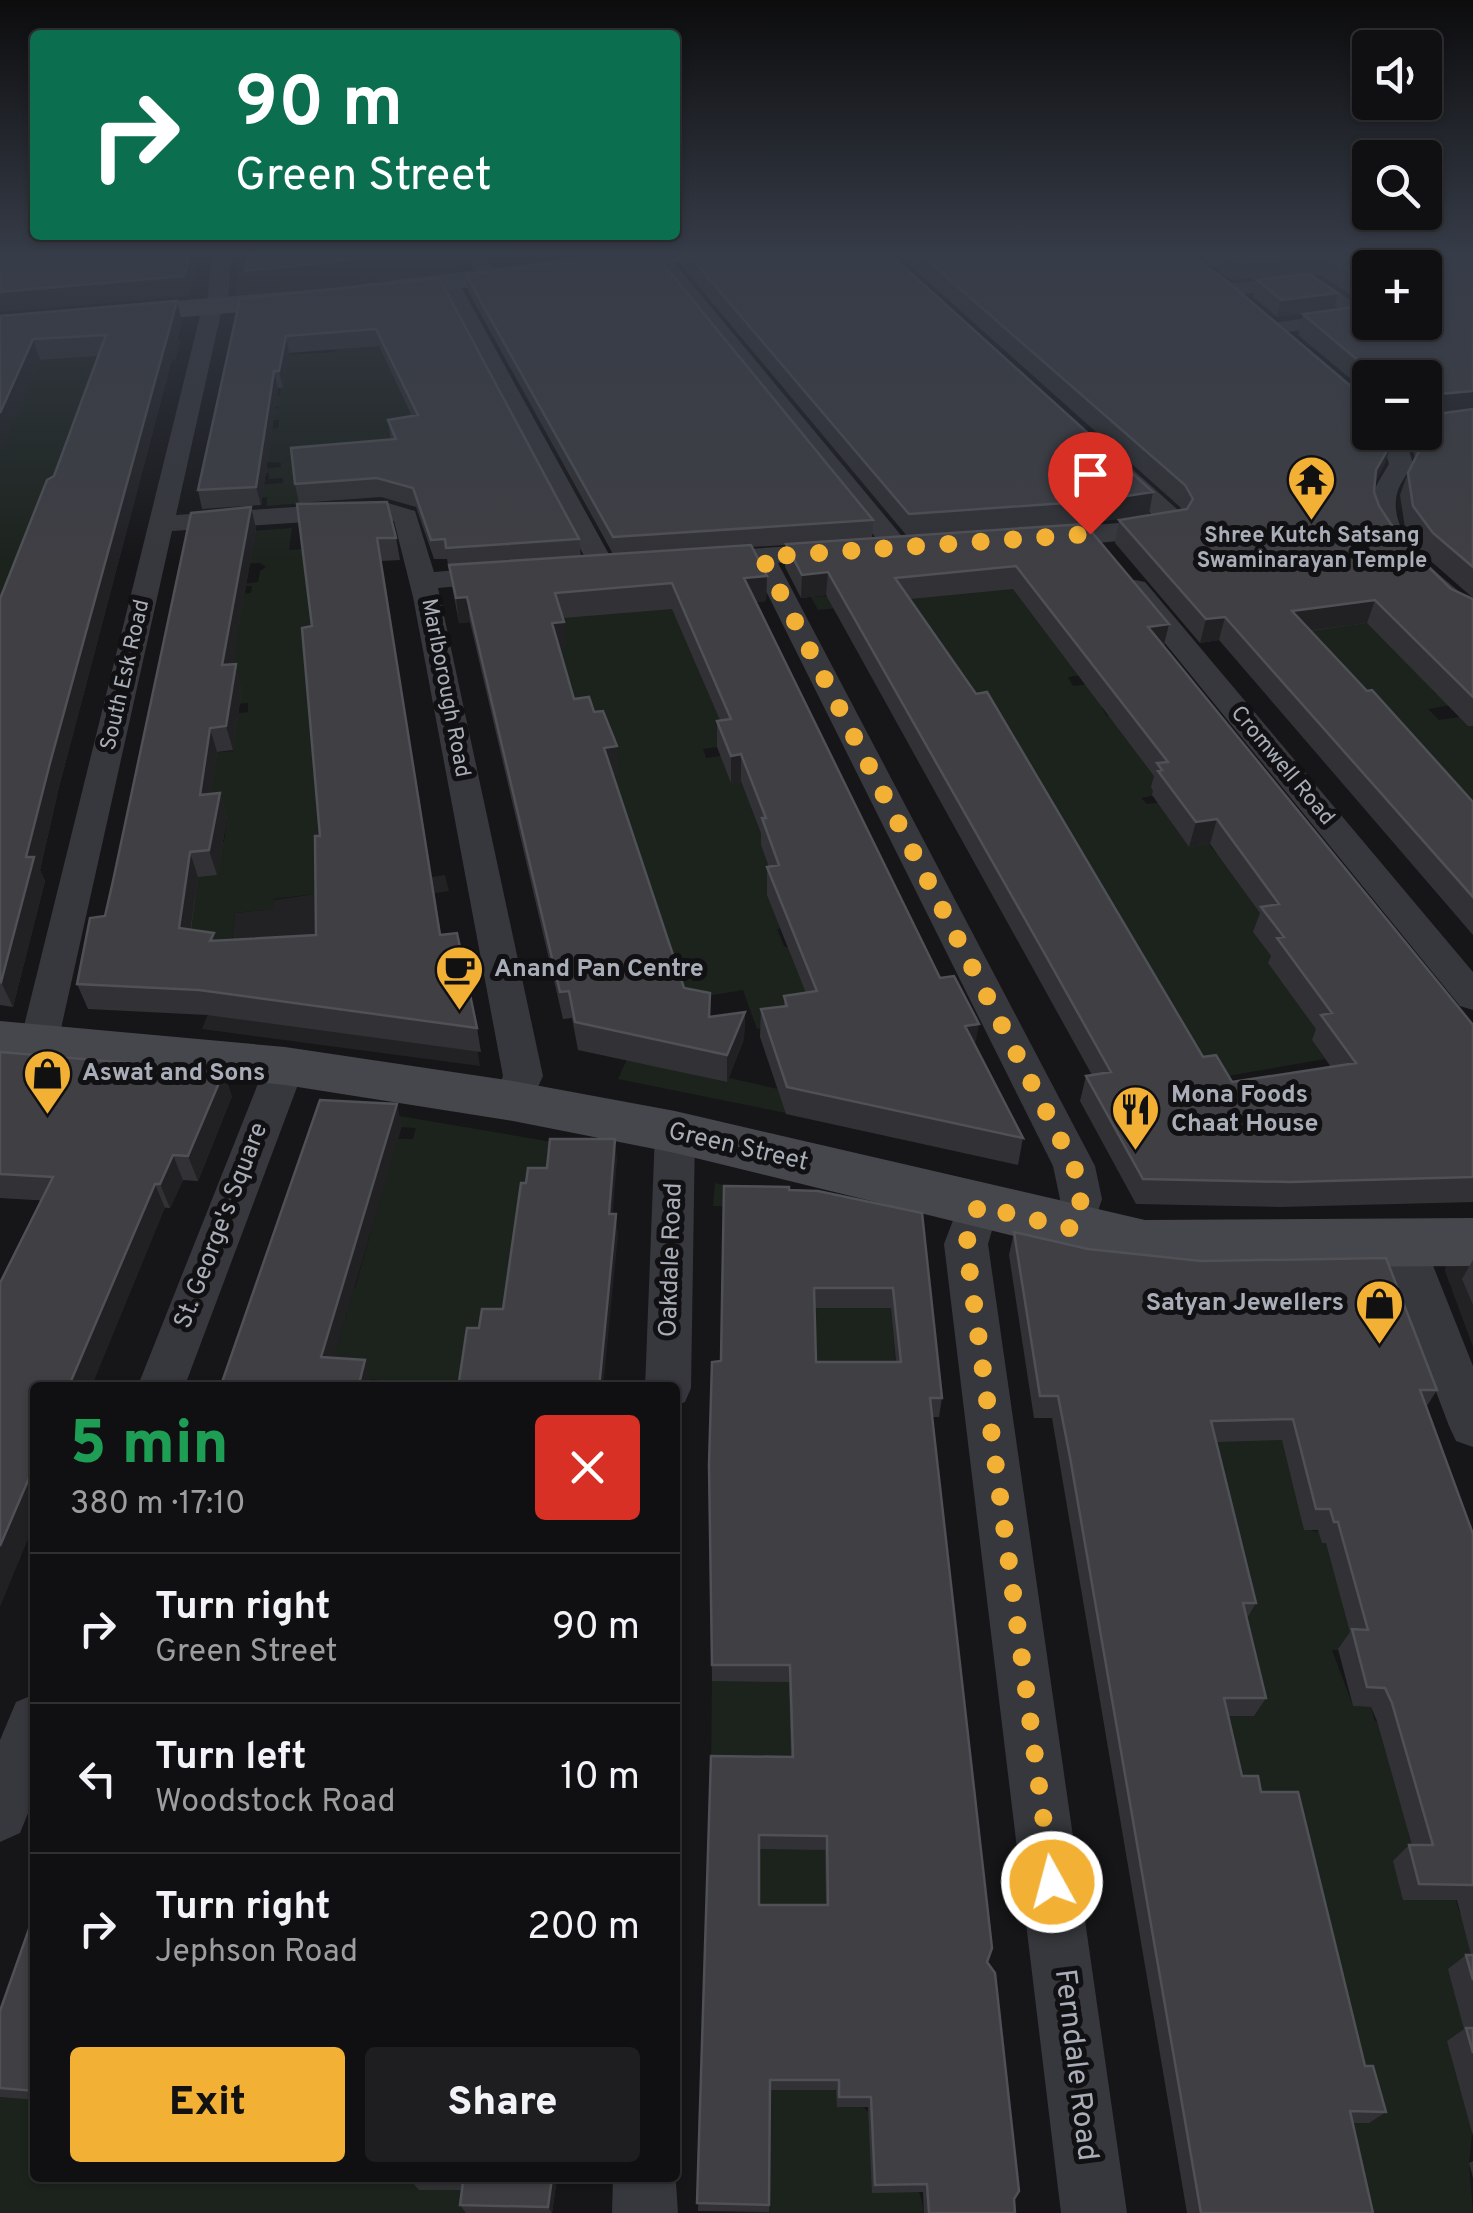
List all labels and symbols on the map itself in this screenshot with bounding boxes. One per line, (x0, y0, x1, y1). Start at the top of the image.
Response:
pin (1048, 432, 1133, 535)
temple icon: Shree Kutch Satsang Swaminarayan Temple (1286, 454, 1338, 522)
place label: Shree Kutch Satsang Swaminarayan Temple (1197, 523, 1427, 575)
street label: Marlborough Road (414, 596, 476, 780)
street label: South Esk Road (96, 597, 156, 753)
street label: Cromwell Road (1224, 701, 1340, 831)
cafe icon: Anand Pan Centre (433, 944, 485, 1012)
place label: Anand Pan Centre (494, 954, 704, 986)
shop icon: Aswat and Sons (21, 1048, 73, 1116)
place label: Aswat and Sons (82, 1058, 265, 1090)
place label: Mona Foods Chaat House (1171, 1080, 1318, 1141)
restaurant icon: Mona Foods Chaat House (1110, 1084, 1162, 1152)
street label: Green Street (665, 1116, 811, 1180)
street label: St. George's Square (168, 1118, 276, 1334)
street label: Oakdale Road (653, 1182, 691, 1338)
shop icon: Satyan Jewellers (1353, 1278, 1405, 1346)
place label: Satyan Jewellers (1146, 1288, 1344, 1320)
position arrow (1000, 1830, 1104, 1934)
street label: Ferndale Road (1045, 1967, 1105, 2163)

